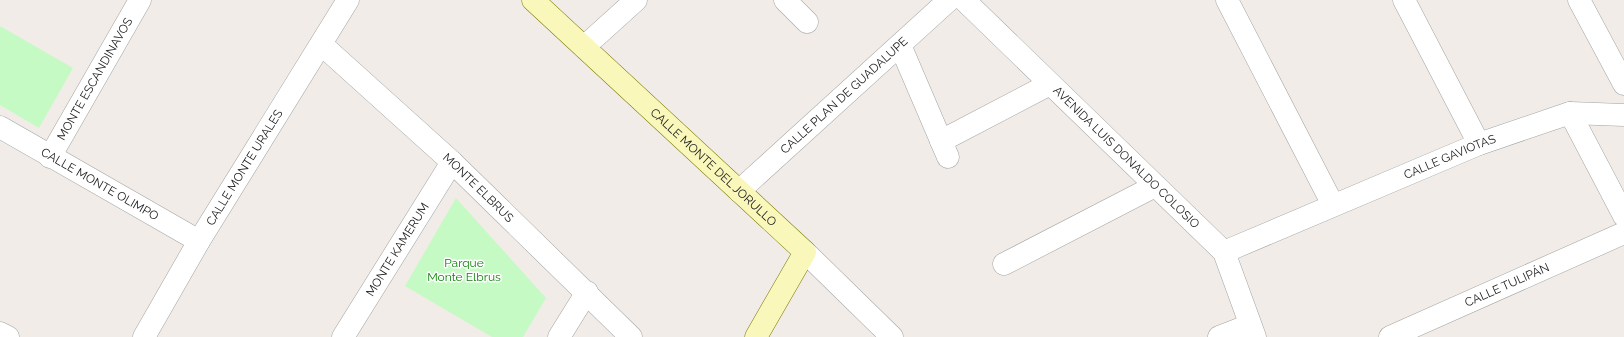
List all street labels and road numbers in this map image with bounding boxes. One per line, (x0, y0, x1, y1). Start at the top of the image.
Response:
street label: MONTE ESCANDINAVOS (54, 15, 135, 143)
street label: CALLE PLAN DE GUADALUPE (778, 34, 910, 157)
street label: AVENIDA LUIS DONALDO COLOSIO (1050, 83, 1202, 231)
street label: CALLE MONTE DEL JORULLO (648, 105, 779, 229)
street label: CALLE MONTE URALES (203, 107, 286, 228)
street label: CALLE GAVIOTAS (1402, 132, 1498, 182)
street label: CALLE MONTE OLIMPO (39, 145, 161, 223)
street label: MONTE ELBRUS (440, 150, 516, 225)
street label: MONTE KAMERUM (363, 200, 432, 299)
street label: CALLE TULIPÁN (1463, 260, 1551, 310)

